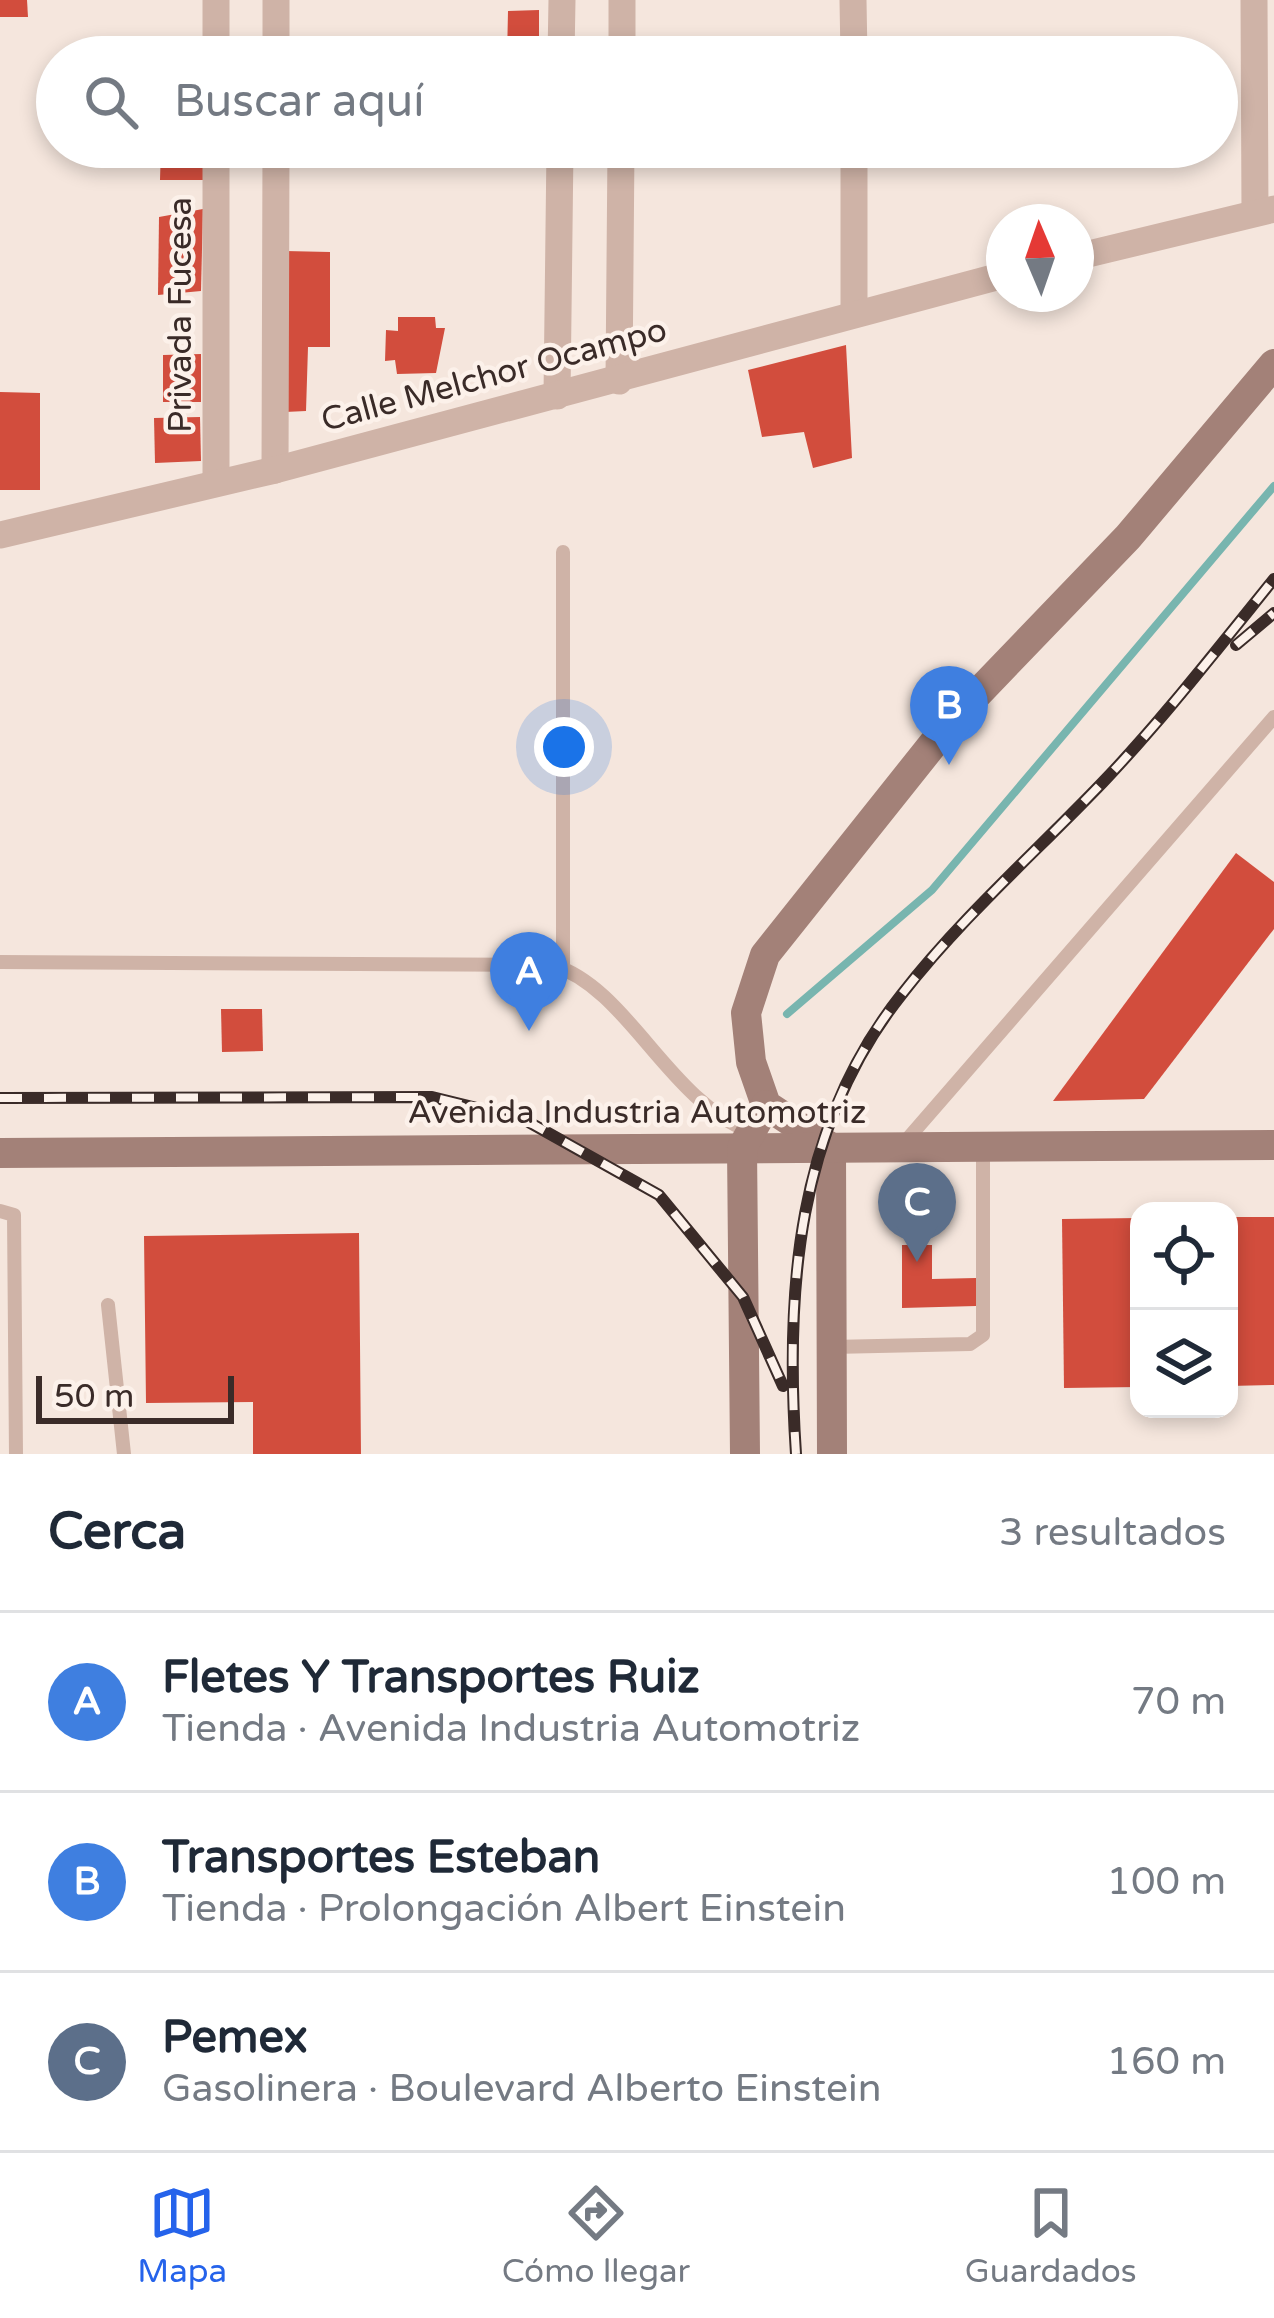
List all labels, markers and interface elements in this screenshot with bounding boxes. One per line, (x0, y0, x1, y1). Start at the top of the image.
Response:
search box (36, 36, 1238, 168)
icon: search (78, 69, 144, 135)
text: Buscar aquí (174, 75, 424, 129)
street label: Privada Fucesa (161, 197, 200, 433)
north arrow (986, 204, 1094, 312)
street label: Calle Melchor Ocampo (317, 310, 671, 440)
pin: B (910, 666, 988, 765)
your location (534, 717, 594, 777)
pin: A (490, 932, 568, 1031)
street label: Avenida Industria Automotriz (408, 1093, 866, 1132)
pin: C (878, 1163, 956, 1262)
map controls (1130, 1202, 1238, 1418)
button: locate (1130, 1202, 1238, 1310)
button: layers (1130, 1310, 1238, 1418)
scale bar (36, 1370, 234, 1423)
text: 50 m (54, 1377, 134, 1416)
text: Cerca (48, 1501, 186, 1563)
text: 3 resultados (999, 1509, 1226, 1556)
text: Fletes Y Transportes Ruiz (162, 1651, 700, 1705)
text: A (72, 1678, 102, 1725)
text: 70 m (1131, 1678, 1226, 1725)
text: Tienda · Avenida Industria Automotriz (162, 1705, 860, 1752)
text: Transportes Esteban (162, 1831, 600, 1885)
text: B (73, 1858, 101, 1905)
text: 100 m (1107, 1858, 1226, 1905)
text: Tienda · Prolongación Albert Einstein (162, 1885, 846, 1932)
text: Pemex (162, 2011, 308, 2065)
text: C (73, 2038, 101, 2085)
text: 160 m (1107, 2038, 1226, 2085)
text: Gasolinera · Boulevard Alberto Einstein (162, 2065, 881, 2112)
tab: Mapa (137, 2180, 227, 2291)
tab: Cómo llegar (502, 2180, 690, 2291)
tab: Guardados (965, 2180, 1137, 2291)

